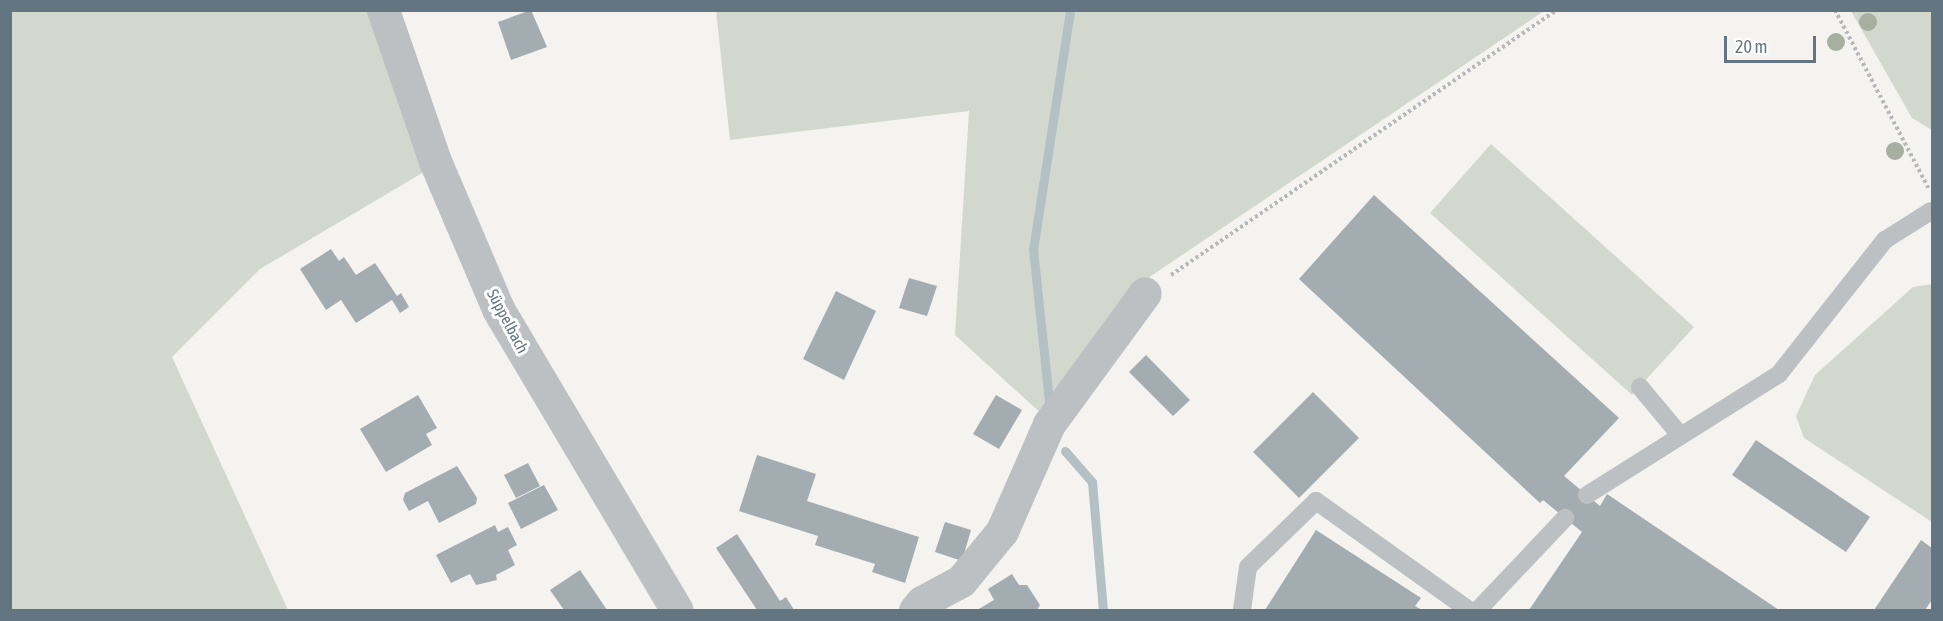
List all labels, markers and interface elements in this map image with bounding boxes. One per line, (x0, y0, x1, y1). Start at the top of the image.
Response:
scale bar (1727, 24, 1818, 62)
text: 20 m (1735, 36, 1767, 57)
street label: Süppelbach (483, 286, 533, 356)

